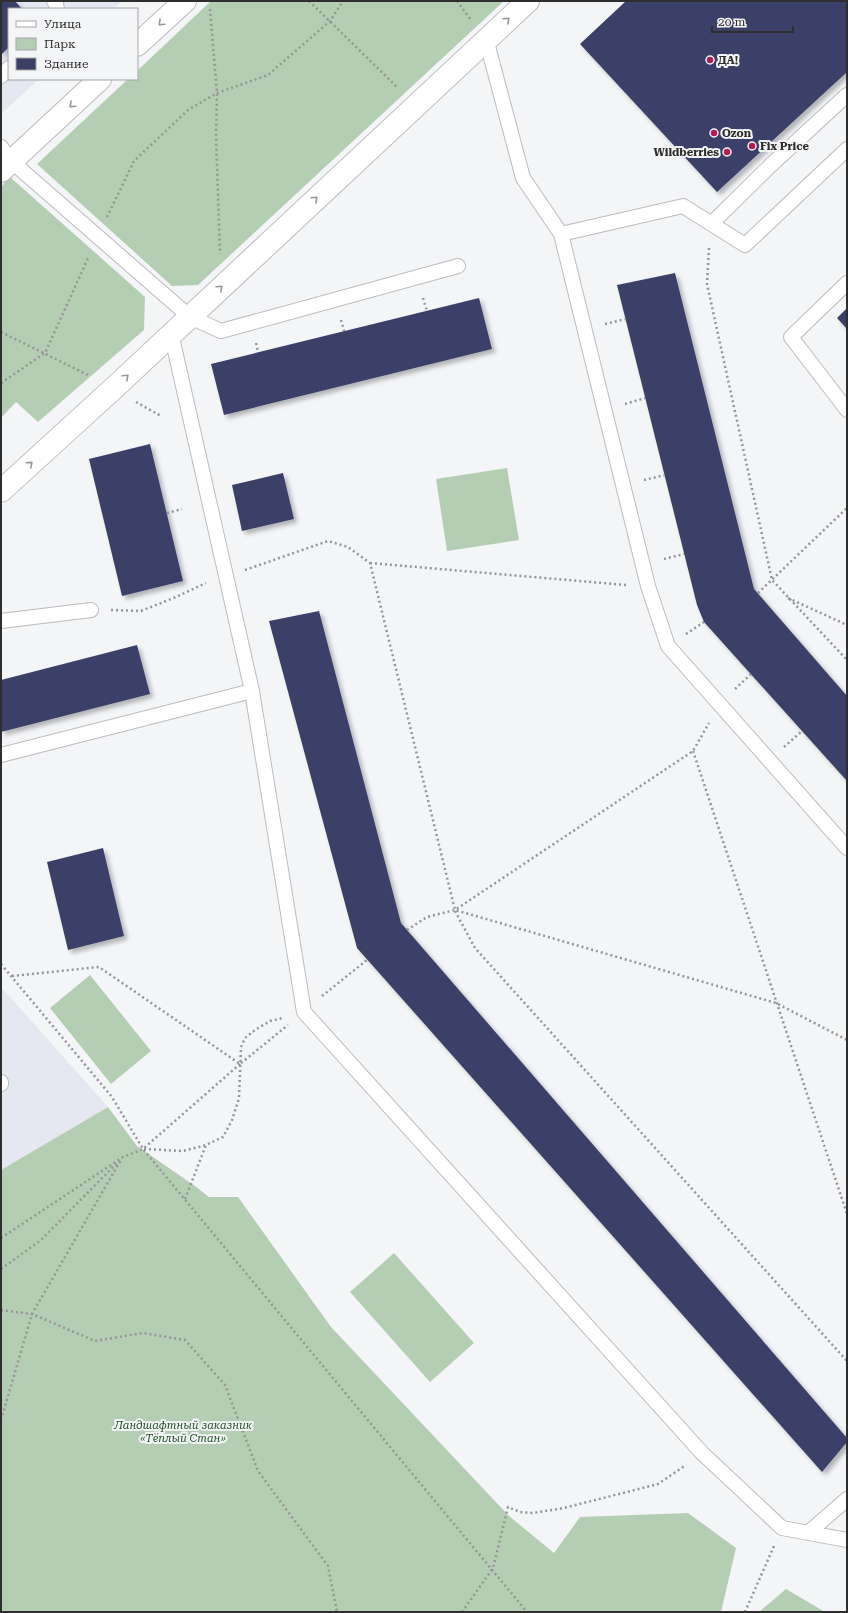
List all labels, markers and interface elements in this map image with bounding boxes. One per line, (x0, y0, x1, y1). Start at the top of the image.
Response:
legend (8, 8, 138, 80)
scale bar (712, 8, 793, 34)
text: 20 m (718, 15, 745, 29)
text: Улица (44, 17, 82, 31)
one-way arrow (502, 17, 510, 25)
one-way arrow (158, 18, 166, 26)
text: Парк (44, 37, 76, 51)
place label: ДА! (718, 54, 738, 67)
marker: ДА! (705, 55, 715, 65)
text: Здание (44, 57, 89, 71)
one-way arrow (69, 101, 77, 108)
place label: Ozon (722, 127, 752, 140)
marker: Ozon (709, 128, 719, 138)
place label: Fix Price (760, 140, 810, 153)
marker: Fix Price (747, 141, 757, 151)
place label: Wildberries (653, 146, 719, 159)
marker: Wildberries (722, 147, 732, 157)
one-way arrow (311, 197, 318, 204)
one-way arrow (216, 285, 223, 292)
one-way arrow (121, 374, 128, 381)
one-way arrow (25, 462, 33, 469)
park label: Ландшафтный заказник «Тёплый Стан» (113, 1419, 253, 1445)

